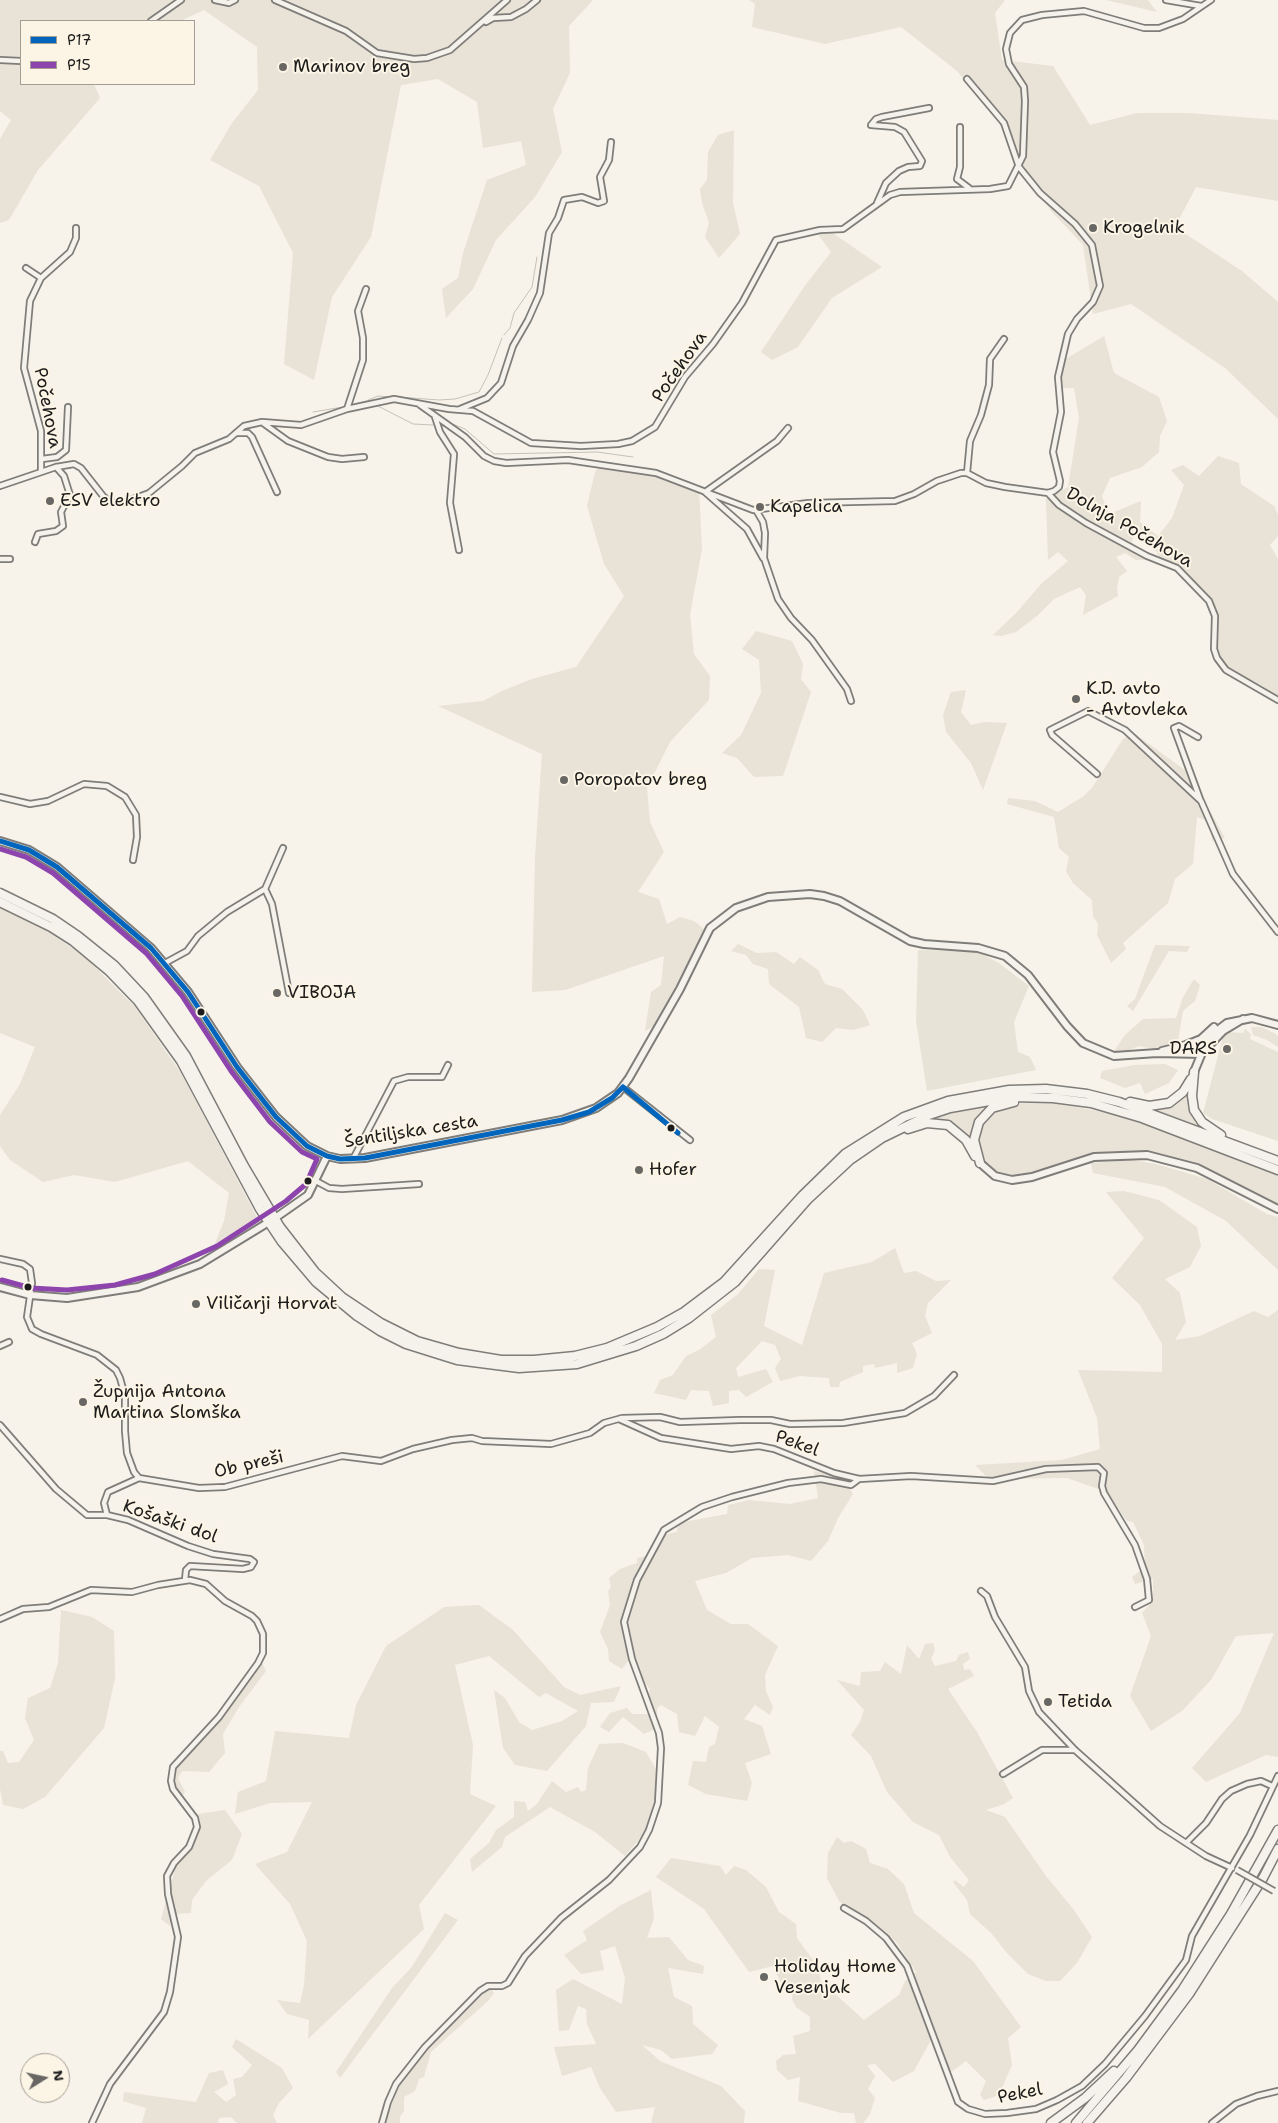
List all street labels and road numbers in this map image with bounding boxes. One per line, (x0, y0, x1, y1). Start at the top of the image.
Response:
street label: Počehova (648, 327, 712, 407)
street label: Počehova (29, 366, 65, 450)
street label: Dolnja Počehova (1062, 483, 1196, 573)
street label: Šentiljska cesta (343, 1111, 479, 1153)
street label: Pekel (772, 1426, 822, 1462)
street label: Ob preši (212, 1447, 286, 1483)
street label: Košaški dol (120, 1496, 220, 1548)
street label: Pekel (996, 2079, 1044, 2109)

